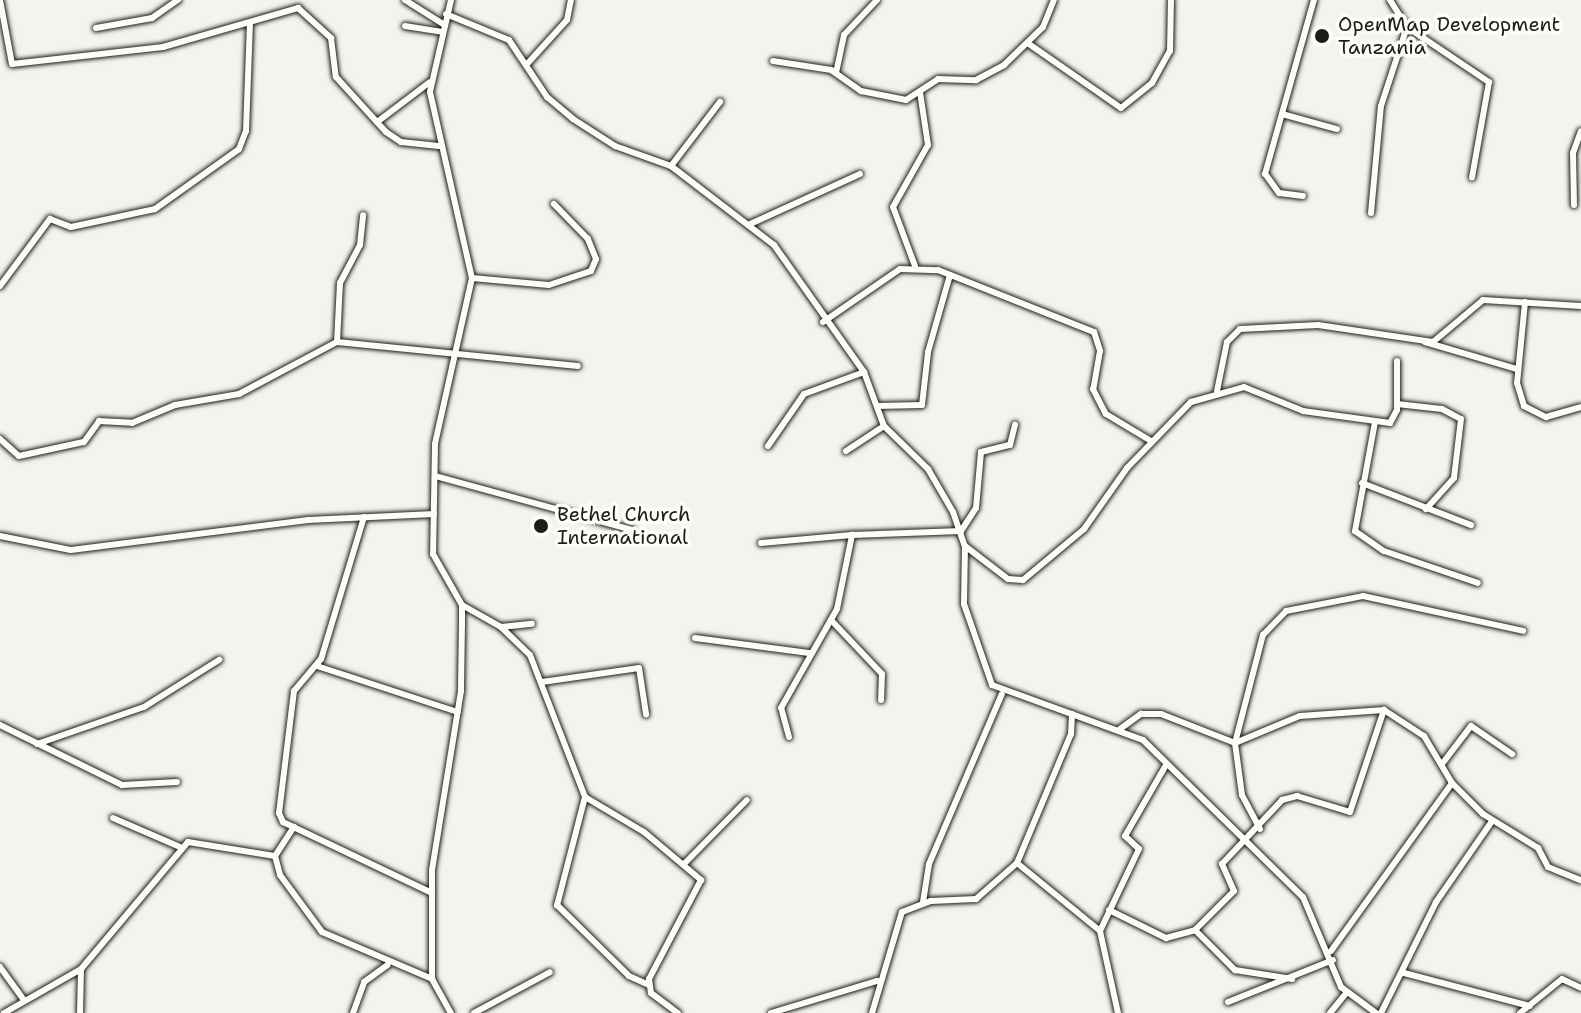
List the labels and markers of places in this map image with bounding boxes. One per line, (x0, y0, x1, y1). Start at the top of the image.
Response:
place label: OpenMap Development Tanzania (1338, 12, 1560, 59)
marker: OpenMap Development Tanzania (1313, 27, 1331, 45)
place label: Bethel Church International (557, 502, 691, 549)
marker: Bethel Church International (532, 517, 550, 535)

